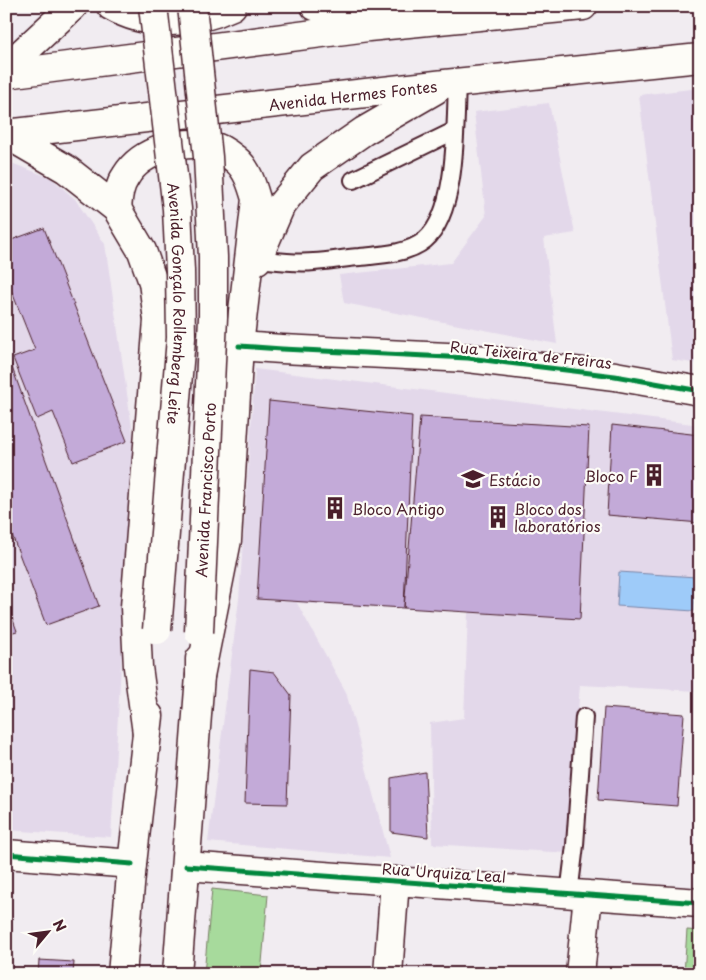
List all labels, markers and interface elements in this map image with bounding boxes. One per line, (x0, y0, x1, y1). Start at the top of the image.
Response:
street label: Avenida Hermes Fontes (267, 74, 438, 116)
street label: Avenida Gonçalo Rollemberg Leite (162, 181, 193, 426)
street label: Rua Teixeira de Freiras (449, 334, 613, 374)
street label: Avenida Francisco Porto (189, 402, 221, 578)
building icon: Bloco F (641, 462, 667, 488)
place label: Bloco F (585, 464, 638, 487)
school or university icon: Estácio (460, 466, 486, 492)
place label: Estácio (489, 468, 540, 491)
building icon: Bloco Antigo (322, 495, 348, 521)
place label: Bloco Antigo (352, 497, 445, 520)
place label: Bloco dos laboratórios (514, 497, 601, 537)
building icon: Bloco dos laboratórios (485, 504, 511, 530)
street label: Rua Urquiza Leal (381, 856, 507, 888)
north arrow (22, 908, 72, 958)
text: N (48, 916, 72, 935)

